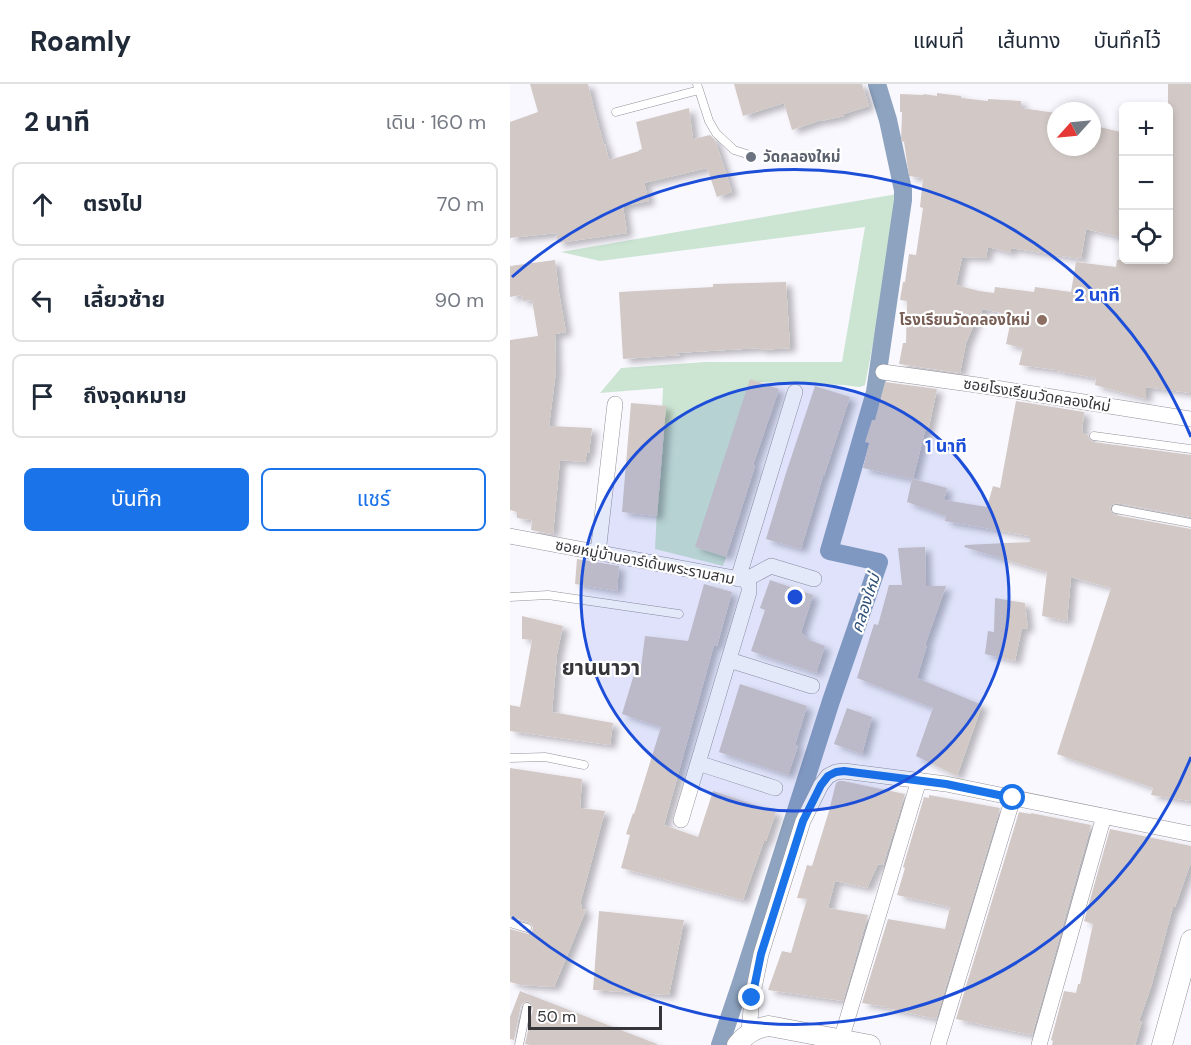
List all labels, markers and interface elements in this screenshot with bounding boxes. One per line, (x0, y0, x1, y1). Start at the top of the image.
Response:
text: Roamly (30, 23, 131, 60)
text: แผนที่ (913, 27, 964, 55)
text: เส้นทาง (997, 27, 1061, 55)
text: บันทึกไว้ (1094, 27, 1161, 55)
north arrow (1047, 102, 1101, 156)
map controls (1119, 102, 1173, 264)
button: + (1119, 102, 1173, 156)
text: 2 นาที (24, 105, 90, 139)
text: เดิน · 160 m (386, 109, 486, 135)
place label: วัดคลองใหม่ (763, 147, 840, 167)
marker: วัดคลองใหม่ (744, 150, 758, 164)
button: − (1119, 156, 1173, 210)
icon: ahead (26, 188, 59, 221)
text: ตรงไป (83, 189, 143, 218)
text: 70 m (437, 191, 484, 217)
button: locate (1119, 210, 1173, 264)
text: 2 นาที (1074, 283, 1120, 307)
icon: left (26, 284, 59, 317)
text: เลี้ยวซ้าย (83, 285, 165, 314)
text: 90 m (435, 287, 484, 313)
place label: โรงเรียนวัดคลองใหม่ (899, 310, 1030, 330)
marker: โรงเรียนวัดคลองใหม่ (1035, 313, 1049, 327)
street label: ซอยโรงเรียนวัดคลองใหม่ (962, 373, 1112, 417)
icon: arrive (26, 380, 59, 413)
text: ถึงจุดหมาย (83, 381, 187, 410)
text: 1 นาที (925, 434, 967, 458)
button: บันทึก (24, 468, 249, 531)
button: แชร์ (261, 468, 486, 531)
street label: ซอยหมู่บ้านอาร์เด้นพระรามสาม (554, 535, 736, 589)
water label: คลองใหม่ (846, 569, 885, 635)
centre of rings (785, 587, 805, 607)
district label: ยานนาวา (562, 654, 640, 682)
route start (999, 784, 1025, 810)
route end (738, 984, 764, 1010)
scale bar (528, 1003, 662, 1030)
text: 50 m (537, 1006, 576, 1027)

